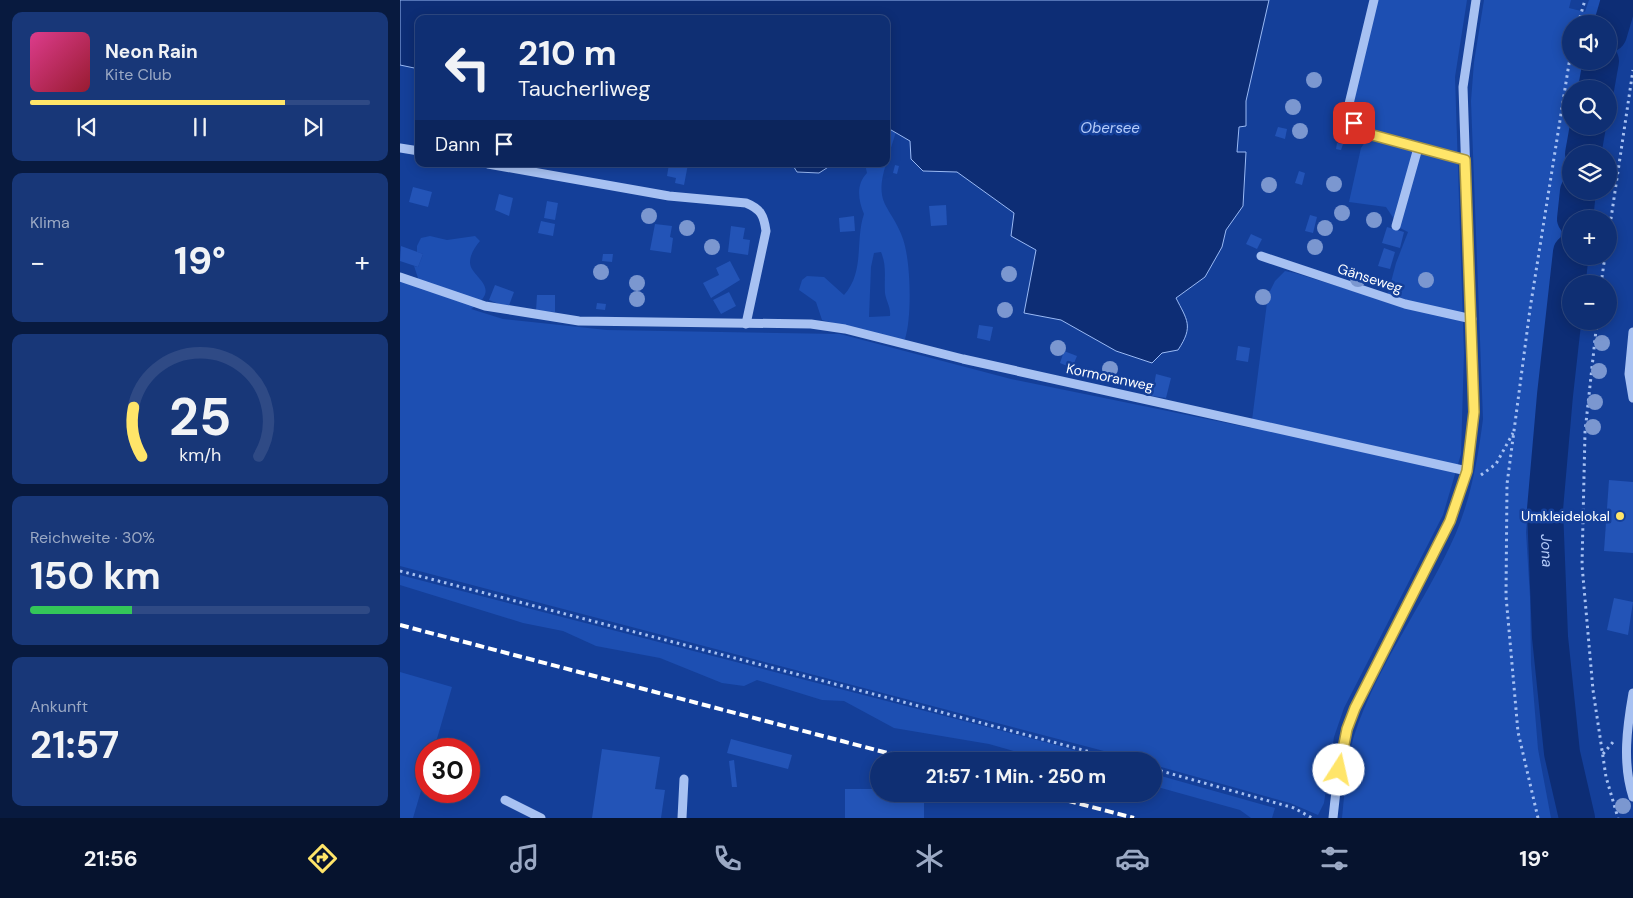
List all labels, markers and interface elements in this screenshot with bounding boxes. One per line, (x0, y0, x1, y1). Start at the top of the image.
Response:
map controls (1562, 15, 1617, 330)
button: sound (1562, 15, 1617, 70)
text: 210 m (518, 30, 617, 76)
icon: left (435, 35, 500, 100)
text: Neon Rain (105, 39, 198, 64)
text: Kite Club (105, 64, 172, 85)
text: Taucherliweg (518, 74, 650, 103)
button: search (1562, 80, 1617, 135)
pin (1333, 102, 1375, 144)
icon: arrive (1340, 109, 1368, 137)
icon: previous (73, 113, 101, 141)
icon: pause (186, 113, 214, 141)
icon: next (299, 113, 327, 141)
water label: Obersee (1080, 118, 1140, 138)
icon: arrive (490, 130, 518, 158)
text: Dann (435, 132, 480, 157)
button: layers (1562, 145, 1617, 200)
button: + (1562, 210, 1617, 265)
text: Klima (30, 212, 70, 233)
text: 19° (174, 236, 226, 286)
text: − (30, 244, 45, 281)
text: + (355, 244, 370, 281)
street label: Gänseweg (1335, 259, 1405, 297)
button: − (1562, 275, 1617, 330)
street label: Kormoranweg (1065, 359, 1156, 395)
text: 25 (169, 383, 231, 451)
text: km/h (179, 443, 221, 467)
place label: Umkleidelokal (1521, 507, 1610, 525)
marker: Umkleidelokal (1614, 510, 1626, 522)
text: Reichweite · 30% (30, 527, 155, 548)
water label: Jona (1536, 534, 1557, 568)
text: 150 km (30, 551, 161, 601)
text: Ankunft (30, 696, 88, 717)
text: 21:57 (30, 720, 119, 770)
speed limit sign: 30 (415, 738, 480, 803)
position arrow (1312, 743, 1364, 795)
text: 21:57 · 1 Min. · 250 m (926, 764, 1106, 789)
icon: directions (305, 841, 340, 876)
icon: music (507, 841, 542, 876)
icon: phone (710, 841, 745, 876)
icon: climate (912, 841, 947, 876)
icon: car (1115, 841, 1150, 876)
icon: filters (1317, 841, 1352, 876)
text: 21:56 (84, 844, 138, 873)
text: 19° (1519, 844, 1549, 873)

